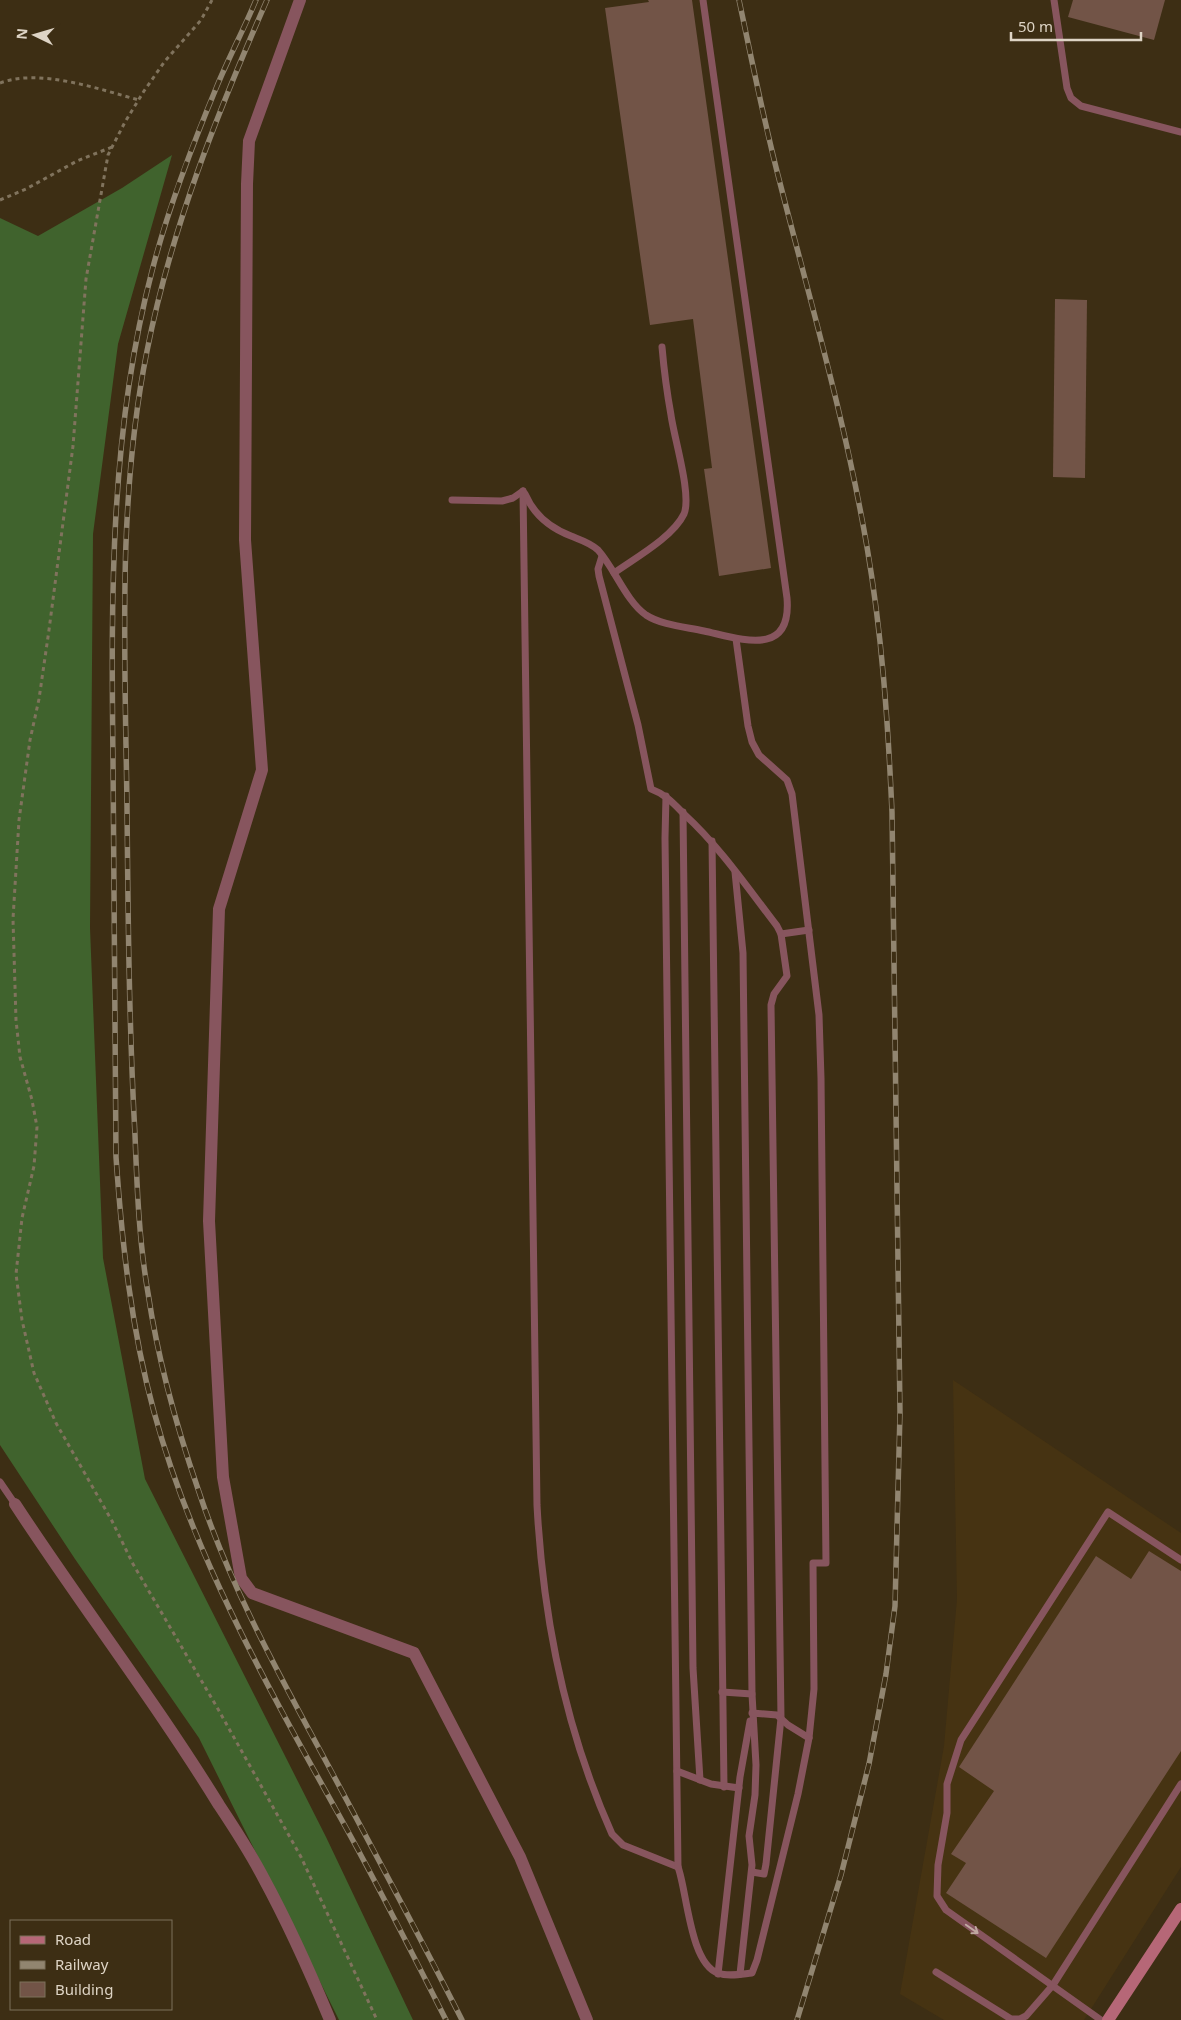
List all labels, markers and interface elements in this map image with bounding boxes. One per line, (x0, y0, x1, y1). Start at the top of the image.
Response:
north arrow (10, 10, 60, 60)
scale bar (1011, 10, 1141, 42)
text: 50 m (1018, 16, 1053, 36)
text: N (12, 27, 32, 40)
legend (10, 1920, 172, 2010)
one-way arrow (965, 1924, 979, 1934)
text: Road (55, 1929, 91, 1949)
text: Railway (55, 1954, 109, 1974)
text: Building (55, 1979, 113, 1999)

